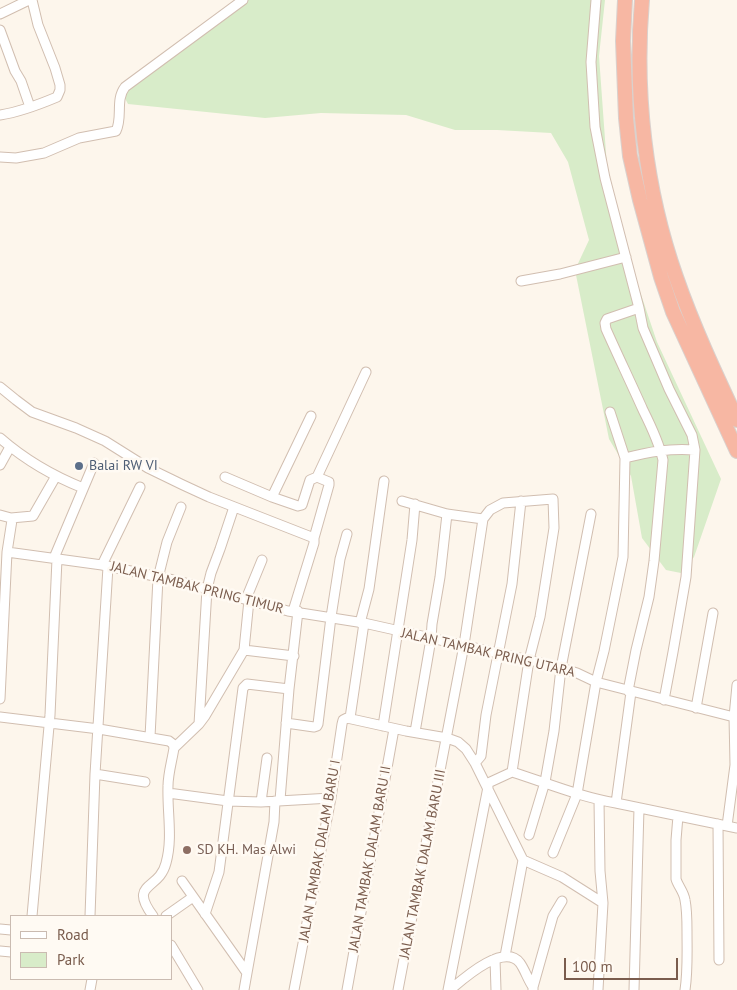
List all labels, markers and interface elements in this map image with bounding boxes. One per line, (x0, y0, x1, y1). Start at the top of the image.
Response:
place label: Balai RW VI (89, 458, 158, 474)
marker: Balai RW VI (73, 460, 85, 472)
street label: JALAN TAMBAK PRING TIMUR (109, 558, 285, 618)
street label: JALAN TAMBAK PRING UTARA (399, 625, 577, 681)
street label: JALAN TAMBAK DALAM BARU I (296, 759, 344, 943)
street label: JALAN TAMBAK DALAM BARU II (345, 765, 395, 953)
street label: JALAN TAMBAK DALAM BARU III (396, 768, 450, 960)
place label: SD KH. Mas Alwi (197, 842, 296, 858)
marker: SD KH. Mas Alwi (181, 844, 193, 856)
legend (10, 915, 172, 980)
text: Road (57, 925, 89, 944)
scale bar (567, 948, 681, 980)
text: Park (57, 950, 85, 969)
text: 100 m (572, 957, 613, 976)

